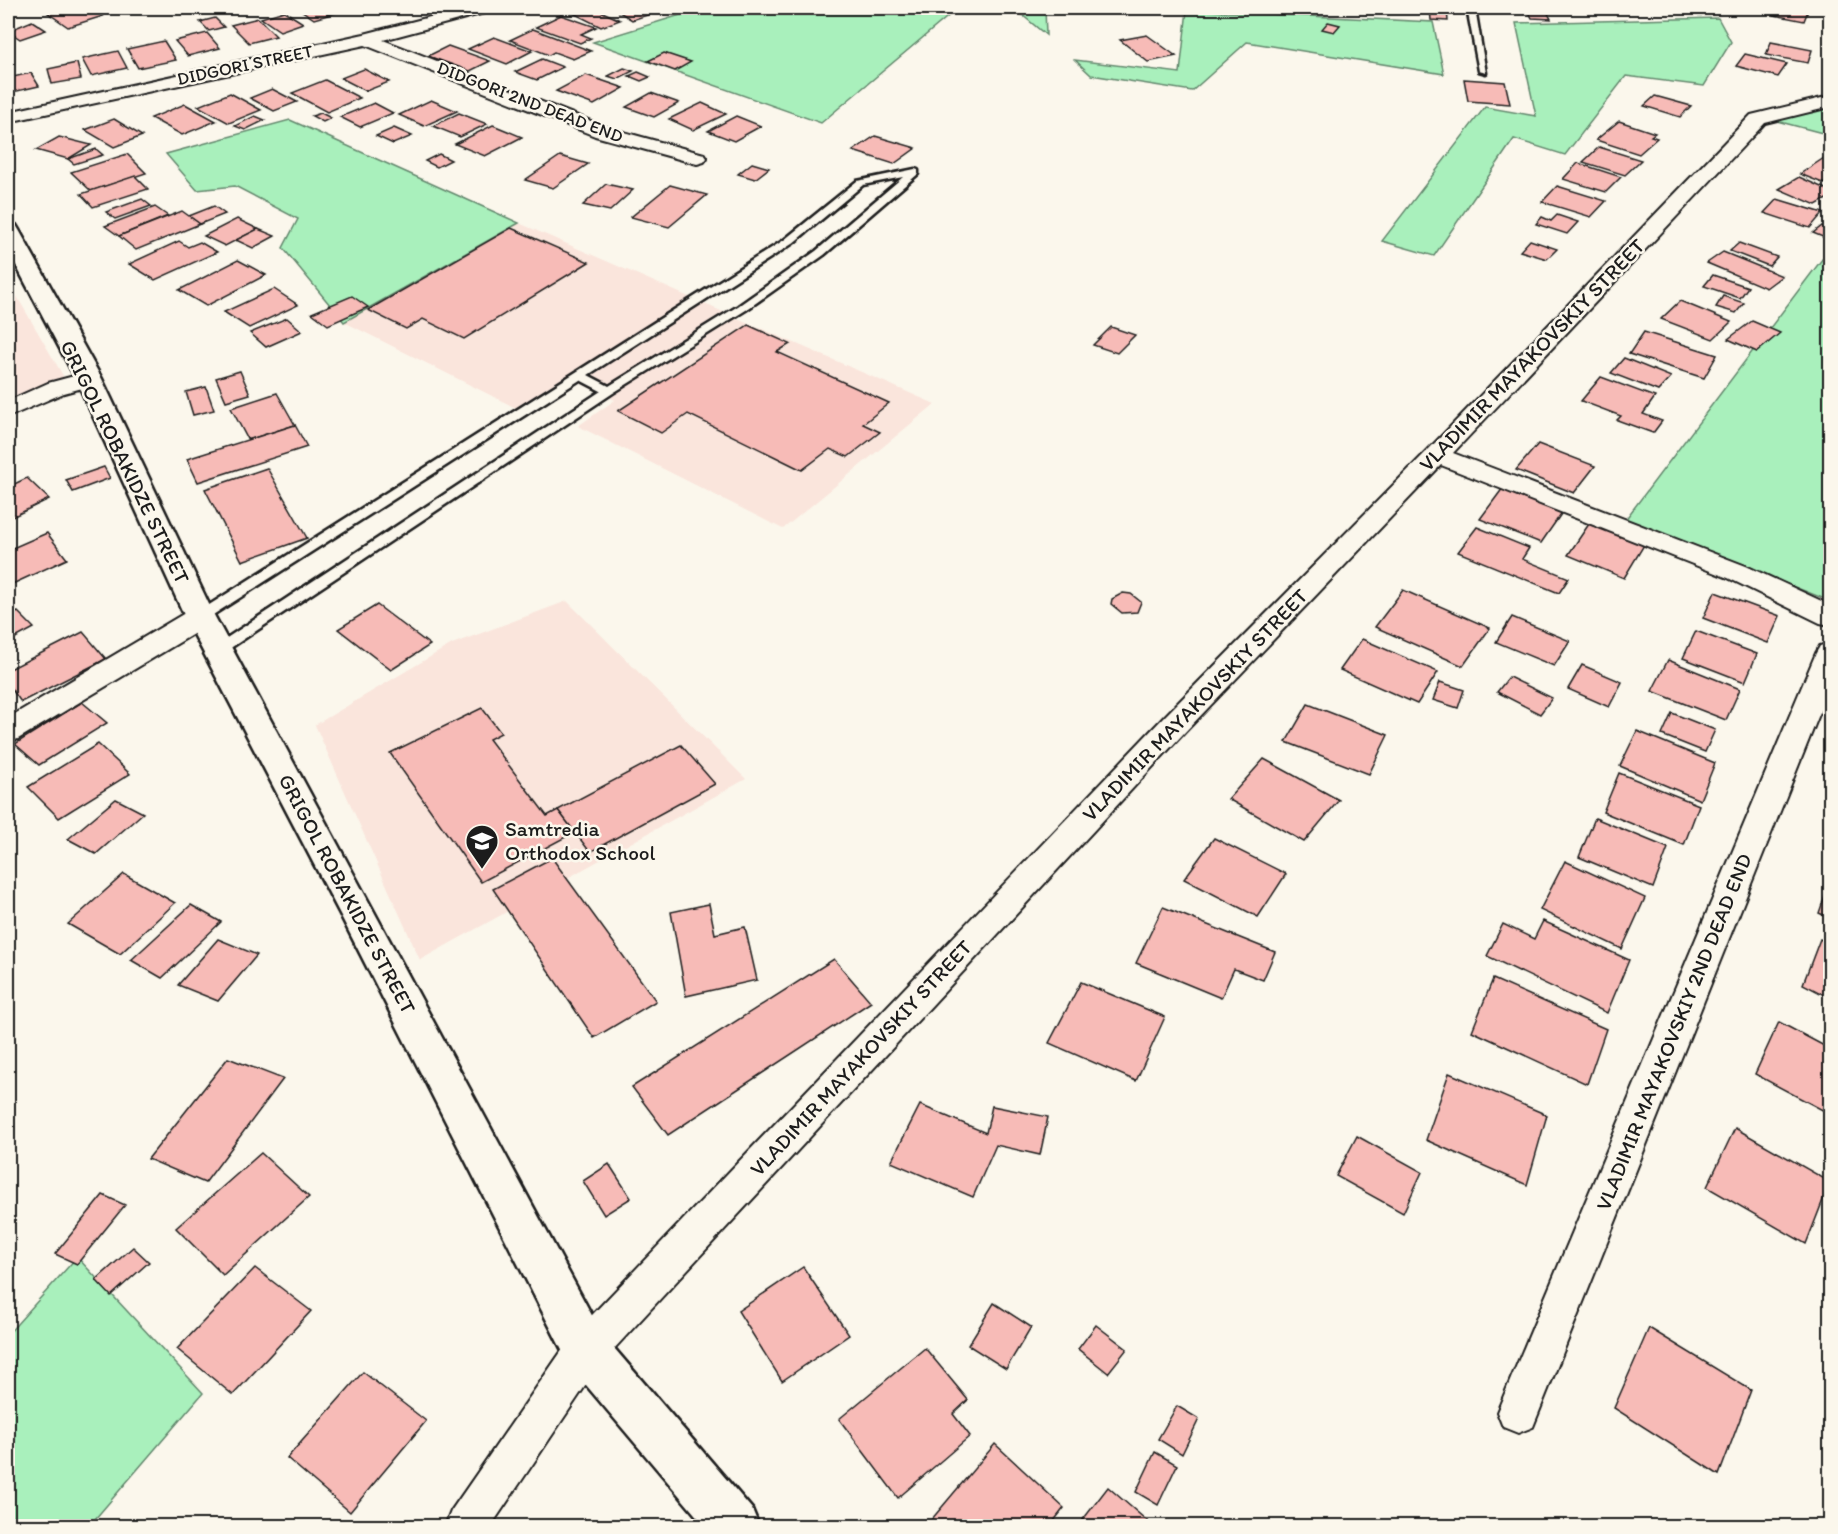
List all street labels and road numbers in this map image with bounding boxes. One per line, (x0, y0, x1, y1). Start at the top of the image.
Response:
street label: DIDGORI STREET (175, 40, 315, 90)
street label: DIDGORI 2ND DEAD END (434, 56, 626, 148)
street label: VLADIMIR MAYAKOVSKIY STREET (1414, 233, 1650, 476)
street label: GRIGOL ROBAKIDZE STREET (56, 336, 195, 588)
street label: VLADIMIR MAYAKOVSKIY STREET (1077, 583, 1313, 826)
street label: GRIGOL ROBAKIDZE STREET (274, 770, 421, 1018)
street label: VLADIMIR MAYAKOVSKIY 2ND DEAD END (1590, 850, 1757, 1214)
street label: VLADIMIR MAYAKOVSKIY STREET (744, 934, 977, 1181)

